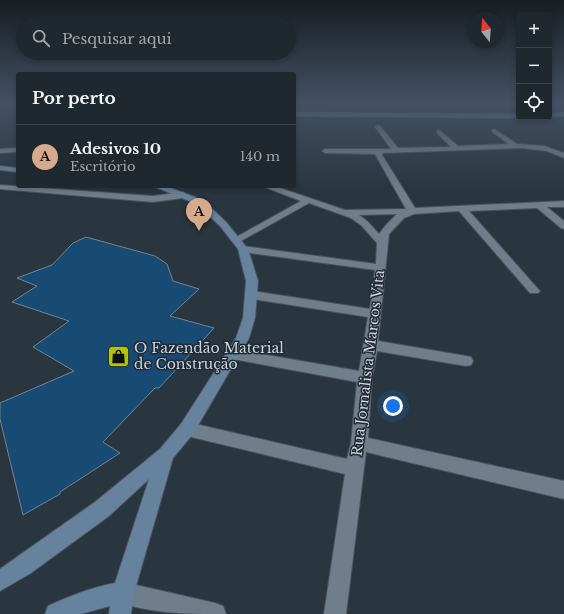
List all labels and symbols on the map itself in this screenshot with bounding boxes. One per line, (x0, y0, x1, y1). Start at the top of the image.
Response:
north arrow (468, 12, 504, 48)
pin: A (186, 198, 212, 231)
street label: Rua Jornalista Marcos Vita (348, 269, 388, 457)
place label: O Fazendão Material de Construção (134, 339, 284, 373)
shop icon: O Fazendão Material de Construção (105, 343, 131, 369)
your location (383, 396, 403, 416)

